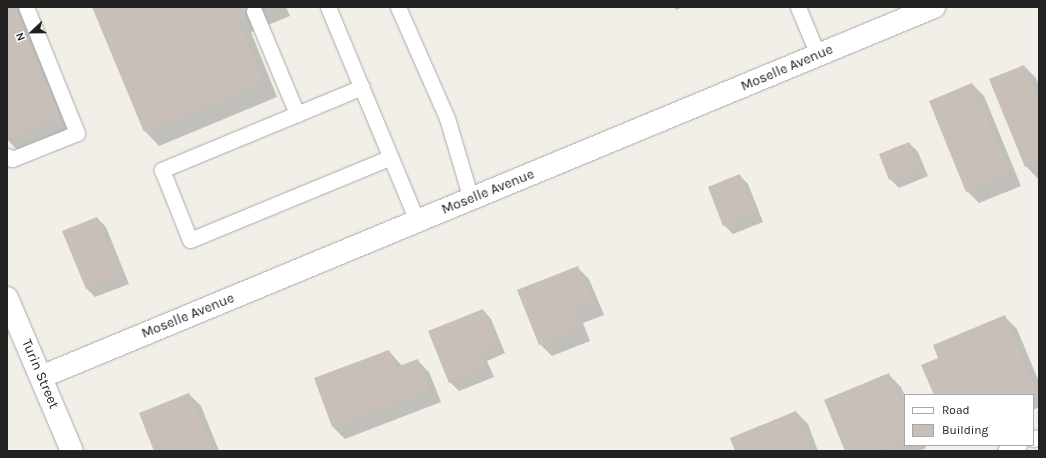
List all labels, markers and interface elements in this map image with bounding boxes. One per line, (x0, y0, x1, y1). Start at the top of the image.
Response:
north arrow (12, 12, 52, 52)
text: N (13, 31, 28, 43)
street label: Moselle Avenue (738, 41, 836, 95)
street label: Moselle Avenue (439, 166, 537, 218)
street label: Moselle Avenue (139, 290, 237, 342)
street label: Turin Street (18, 337, 62, 411)
legend (904, 394, 1034, 446)
text: Road (942, 403, 970, 417)
text: Building (942, 423, 988, 437)

